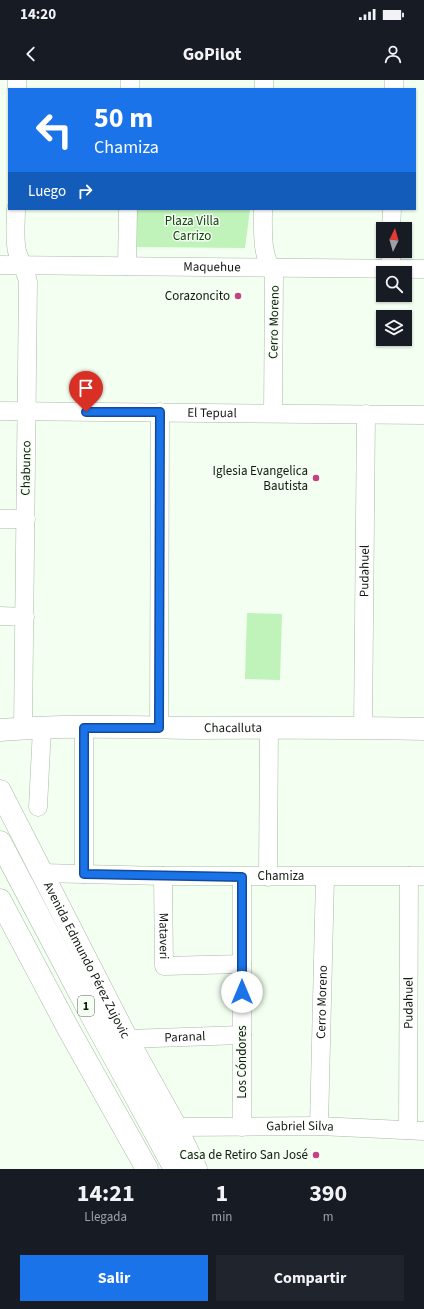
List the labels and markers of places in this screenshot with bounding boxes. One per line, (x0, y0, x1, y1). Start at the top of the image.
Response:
place label: Corazoncito (165, 287, 230, 305)
marker: Corazoncito (233, 291, 243, 301)
pin (69, 371, 103, 412)
place label: Iglesia Evangelica Bautista (213, 462, 308, 495)
marker: Iglesia Evangelica Bautista (311, 473, 321, 483)
place label: Casa de Retiro San José (180, 1146, 308, 1164)
marker: Casa de Retiro San José (311, 1150, 321, 1160)

